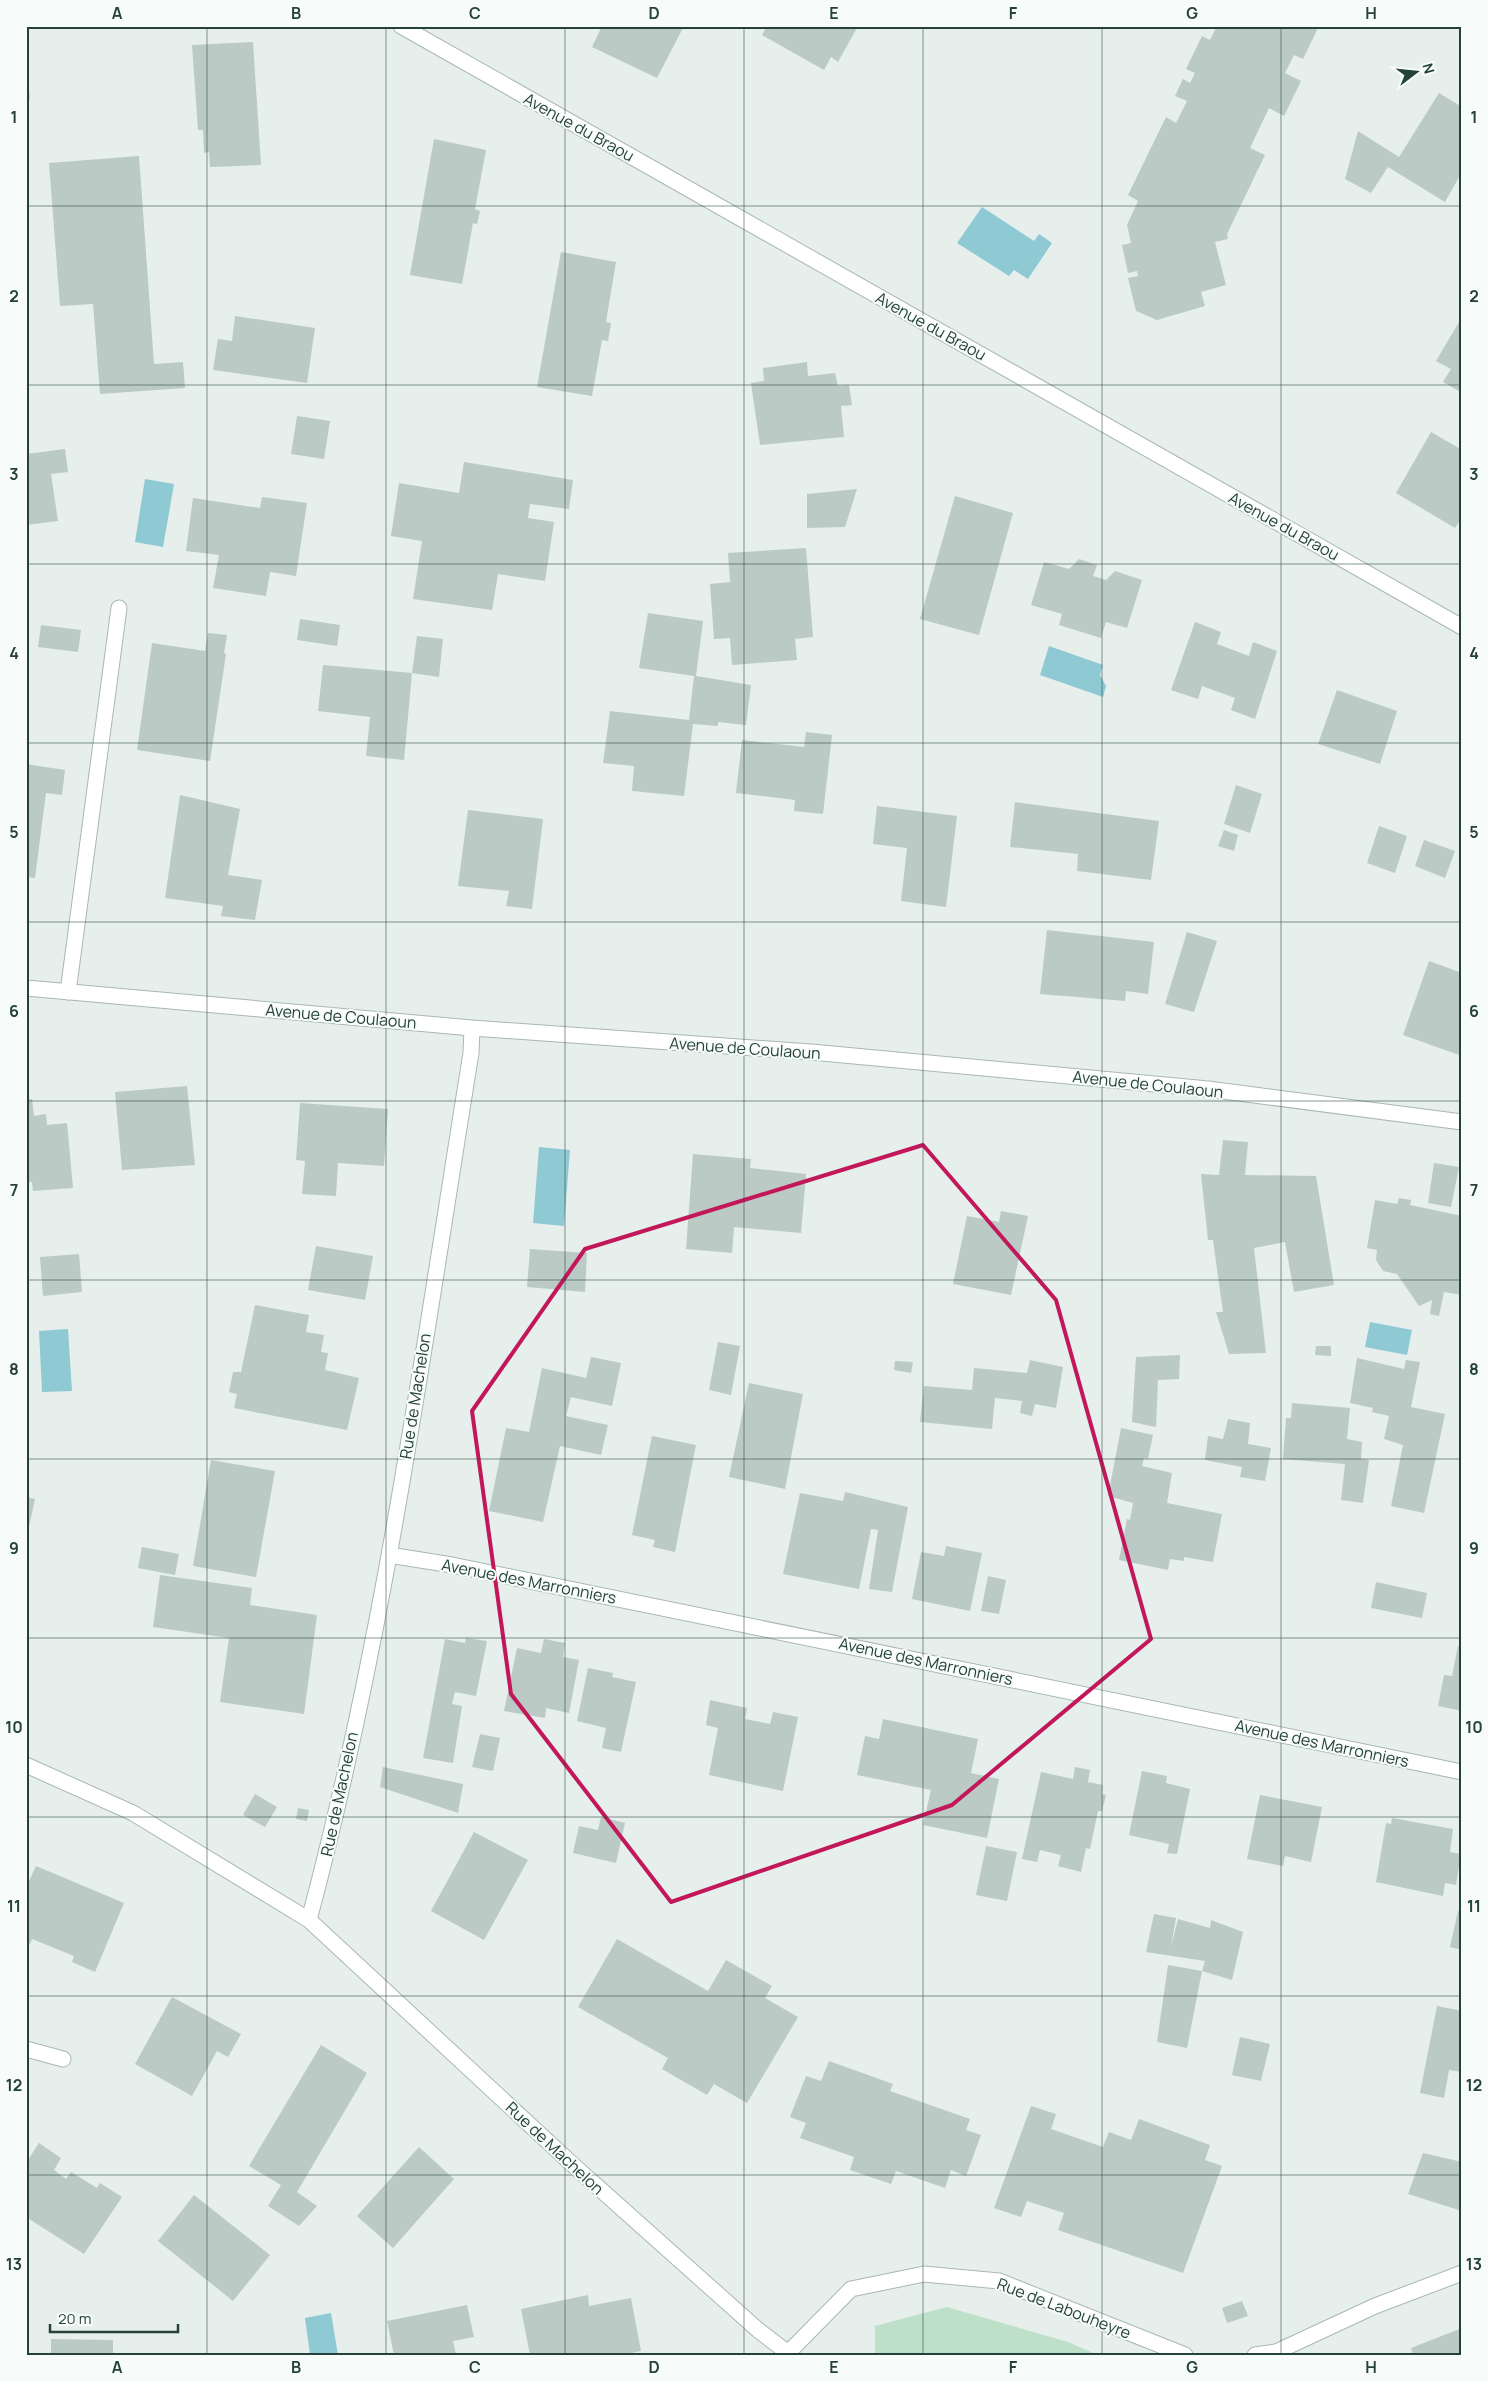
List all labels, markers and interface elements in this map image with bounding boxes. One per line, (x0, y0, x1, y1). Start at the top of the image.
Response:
text: A (112, 2, 123, 24)
text: B (291, 2, 301, 24)
text: C (469, 2, 481, 24)
text: D (648, 2, 660, 24)
text: E (829, 2, 839, 24)
text: F (1009, 2, 1018, 24)
text: G (1186, 2, 1198, 24)
text: H (1365, 2, 1377, 24)
north arrow (1390, 48, 1440, 98)
text: N (1418, 61, 1439, 76)
street label: Avenue du Braou (520, 87, 638, 167)
text: 1 (10, 106, 18, 128)
text: 1 (1470, 106, 1478, 128)
text: 2 (9, 285, 19, 307)
text: 2 (1469, 285, 1479, 307)
street label: Avenue du Braou (872, 286, 990, 366)
text: 3 (9, 463, 19, 485)
text: 3 (1469, 463, 1479, 485)
street label: Avenue du Braou (1225, 486, 1343, 566)
text: 4 (9, 642, 19, 664)
text: 4 (1469, 642, 1479, 664)
text: 5 (9, 821, 19, 843)
text: 5 (1469, 821, 1479, 843)
street label: Avenue de Coulaoun (265, 998, 417, 1034)
text: 6 (9, 1000, 19, 1022)
text: 6 (1469, 1000, 1479, 1022)
street label: Avenue de Coulaoun (669, 1032, 821, 1064)
street label: Avenue de Coulaoun (1071, 1065, 1225, 1103)
text: 7 (10, 1179, 18, 1201)
text: 7 (1470, 1179, 1478, 1201)
street label: Rue de Machelon (394, 1332, 436, 1460)
text: 8 (9, 1358, 19, 1380)
text: 8 (1469, 1358, 1479, 1380)
text: 9 (9, 1537, 19, 1559)
text: 9 (1469, 1537, 1479, 1559)
street label: Avenue des Marronniers (440, 1553, 618, 1609)
street label: Avenue des Marronniers (837, 1632, 1015, 1690)
street label: Avenue des Marronniers (1233, 1714, 1411, 1772)
text: 10 (5, 1716, 23, 1738)
text: 10 (1465, 1716, 1483, 1738)
street label: Rue de Machelon (315, 1730, 363, 1858)
text: 11 (7, 1895, 21, 1917)
text: 11 (1467, 1895, 1481, 1917)
text: 12 (6, 2074, 22, 2096)
text: 12 (1466, 2074, 1482, 2096)
street label: Rue de Machelon (501, 2097, 609, 2199)
text: 13 (6, 2253, 22, 2275)
text: 13 (1466, 2253, 1482, 2275)
street label: Rue de Labouheyre (994, 2272, 1134, 2344)
scale bar (50, 2301, 178, 2333)
text: 20 m (58, 2308, 91, 2329)
text: A (112, 2356, 123, 2378)
text: B (291, 2356, 301, 2378)
text: C (469, 2356, 481, 2378)
text: D (648, 2356, 660, 2378)
text: E (829, 2356, 839, 2378)
text: F (1009, 2356, 1018, 2378)
text: G (1186, 2356, 1198, 2378)
text: H (1365, 2356, 1377, 2378)

